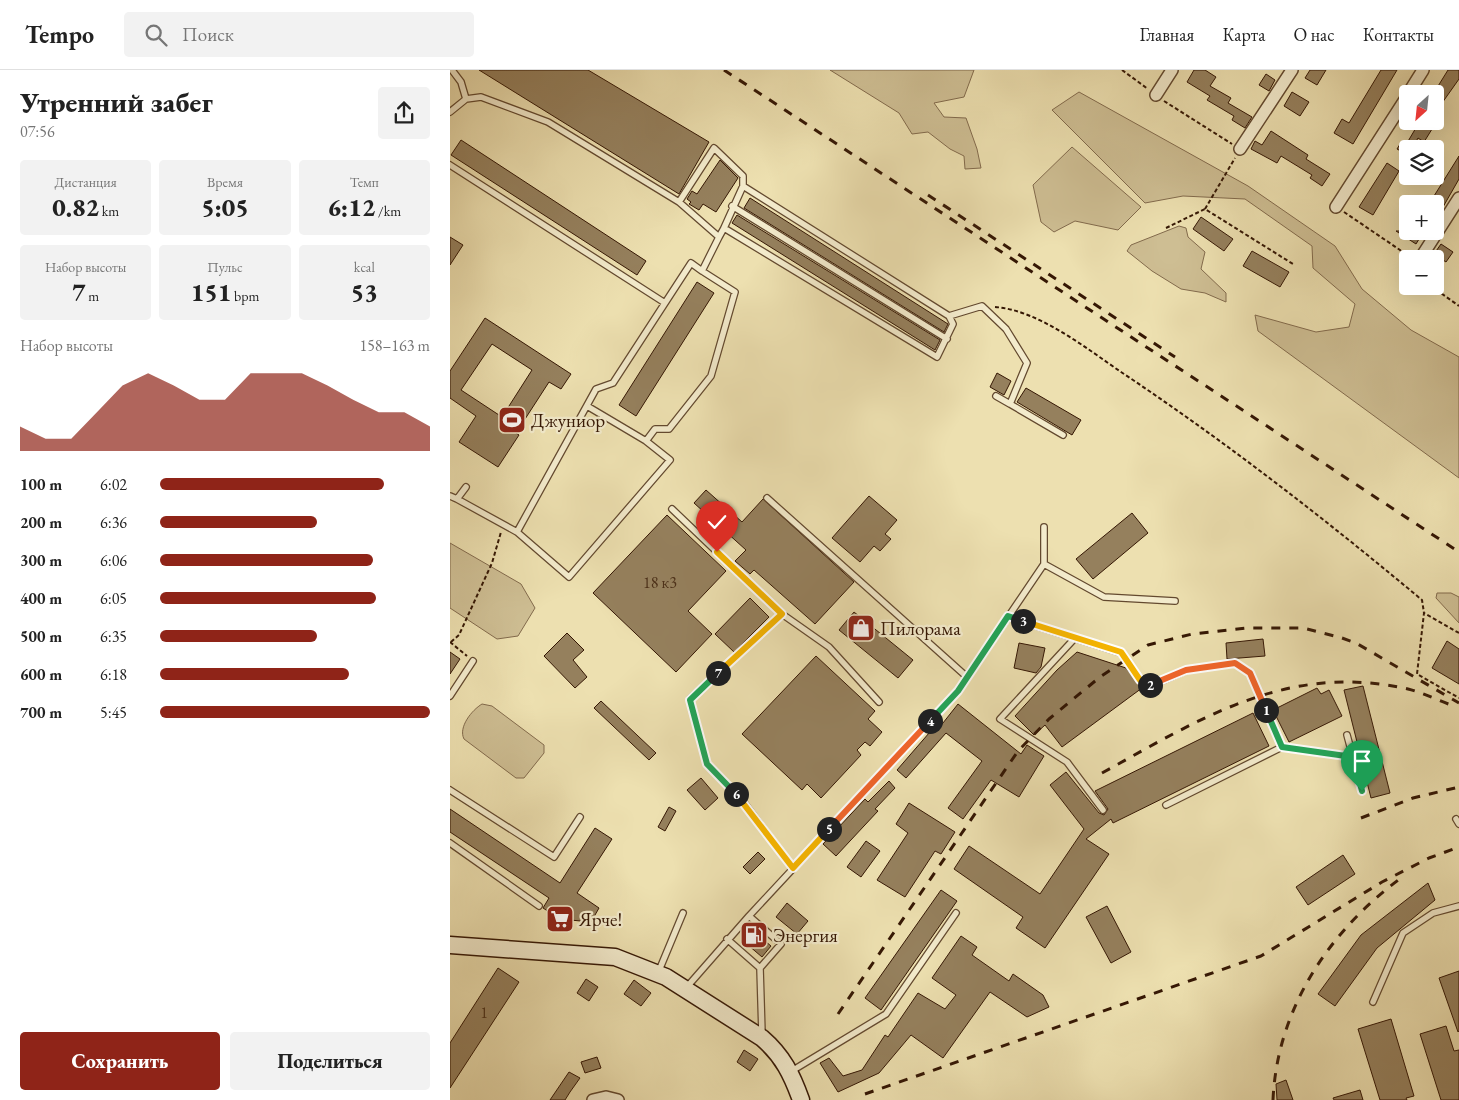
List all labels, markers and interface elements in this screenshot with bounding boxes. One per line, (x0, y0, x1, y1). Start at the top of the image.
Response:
search box (124, 12, 474, 57)
text: Tempo (25, 19, 94, 50)
icon: search (142, 21, 170, 49)
text: Поиск (182, 22, 234, 47)
text: Главная (1140, 23, 1194, 46)
text: Карта (1222, 23, 1265, 46)
text: О нас (1293, 23, 1335, 46)
text: Контакты (1363, 23, 1434, 46)
text: Утренний забег (20, 84, 213, 120)
north arrow (1399, 85, 1444, 130)
map controls (1399, 85, 1444, 295)
button: share (378, 87, 430, 139)
text: 07:56 (20, 121, 55, 142)
button: layers (1399, 140, 1444, 185)
text: Дистанция (54, 173, 117, 191)
text: Время (207, 173, 243, 191)
text: Темп (350, 173, 379, 191)
text: 0.82 (52, 191, 99, 223)
text: 5:05 (201, 191, 249, 223)
text: 6:12 (328, 191, 375, 223)
button: + (1399, 195, 1444, 240)
text: km (99, 202, 119, 220)
text: /km (375, 202, 401, 220)
button: − (1399, 250, 1444, 295)
text: Набор высоты (45, 258, 126, 276)
text: Пульс (207, 258, 243, 276)
text: kcal (354, 258, 375, 276)
text: 7 (72, 276, 86, 308)
text: 151 (191, 276, 231, 308)
text: 53 (351, 276, 378, 308)
text: m (86, 287, 99, 305)
text: bpm (231, 287, 259, 305)
text: Набор высоты (20, 335, 113, 356)
text: 158–163 m (359, 335, 430, 356)
sports icon: Джуниор (497, 405, 527, 435)
place label: Джуниор (531, 408, 605, 433)
text: 100 m (20, 474, 62, 495)
text: 6:02 (100, 474, 127, 495)
pin (696, 501, 738, 552)
icon: check (703, 508, 731, 536)
text: 200 m (20, 512, 62, 533)
text: 6:36 (100, 512, 127, 533)
text: 300 m (20, 550, 62, 571)
text: 6:06 (100, 550, 127, 571)
house number: 18 к3 (643, 572, 677, 593)
text: 400 m (20, 588, 62, 609)
text: 6:05 (100, 588, 127, 609)
pin: 3 (1010, 608, 1036, 634)
text: 3 (1020, 612, 1027, 630)
shop icon: Пилорама (846, 613, 876, 643)
place label: Пилорама (880, 616, 961, 641)
text: 500 m (20, 626, 62, 647)
text: 6:35 (100, 626, 127, 647)
pin: 7 (706, 660, 730, 686)
text: 600 m (20, 664, 62, 685)
text: 6:18 (100, 664, 127, 685)
text: 7 (715, 664, 722, 682)
pin: 2 (1138, 672, 1162, 698)
text: 2 (1147, 676, 1154, 694)
pin: 1 (1254, 698, 1278, 722)
text: 1 (1263, 701, 1270, 719)
text: 700 m (20, 702, 62, 723)
text: 5:45 (100, 702, 127, 723)
pin: 4 (918, 708, 942, 734)
text: 4 (927, 712, 934, 730)
pin (1341, 740, 1383, 791)
icon: arrive (1348, 747, 1376, 775)
pin: 6 (724, 782, 748, 806)
text: 6 (733, 785, 740, 803)
pin: 5 (816, 816, 842, 842)
text: 5 (826, 820, 833, 838)
supermarket icon: Ярче! (545, 904, 575, 934)
place label: Ярче! (578, 907, 622, 932)
fuel station icon: Энергия (739, 920, 769, 950)
place label: Энергия (773, 923, 838, 948)
house number: 1 (480, 1002, 488, 1023)
button: Сохранить (20, 1032, 220, 1090)
button: Поделиться (230, 1032, 430, 1090)

